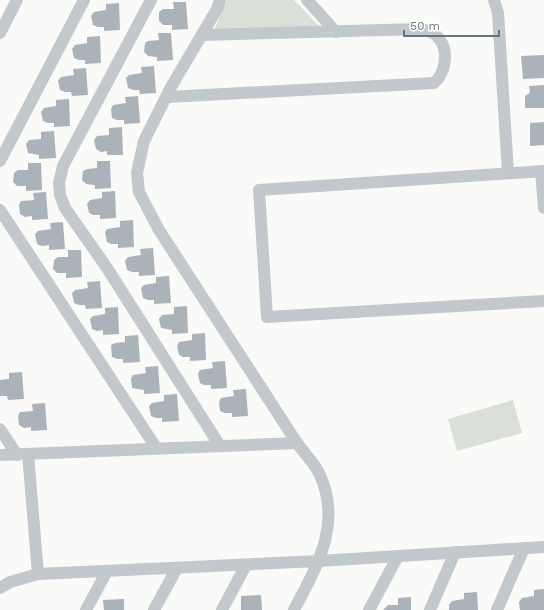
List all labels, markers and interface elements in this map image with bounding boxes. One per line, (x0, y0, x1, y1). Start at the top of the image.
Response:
scale bar (404, 12, 499, 38)
text: 50 m (410, 19, 440, 33)

